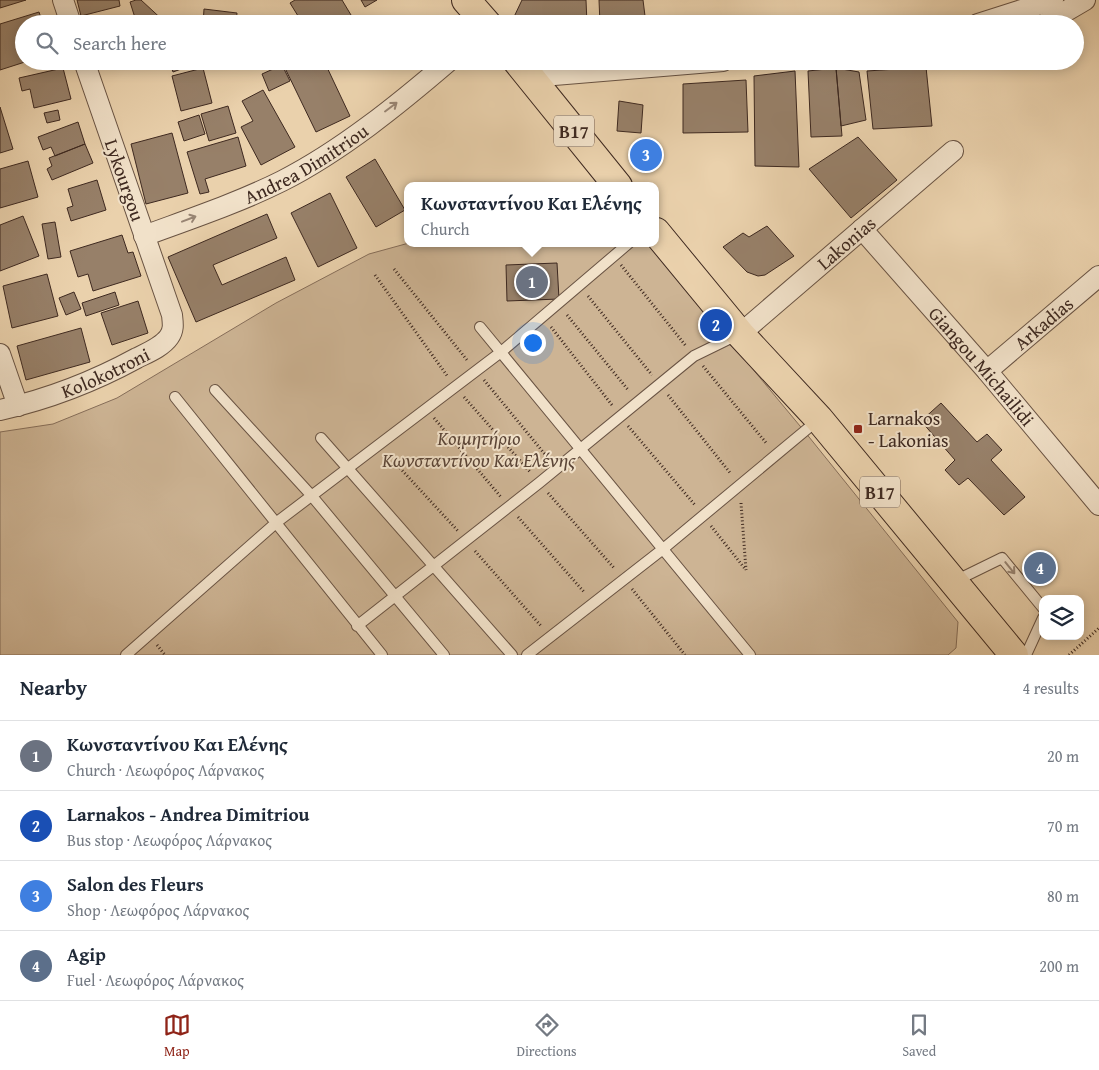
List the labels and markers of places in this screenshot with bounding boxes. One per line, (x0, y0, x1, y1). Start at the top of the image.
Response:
pin: 3 (630, 136, 662, 174)
pin: 1 (516, 263, 548, 301)
pin: 2 (700, 306, 732, 344)
place label: Larnakos - Lakonias (868, 404, 948, 454)
marker: Larnakos - Lakonias (852, 423, 864, 435)
pin: 4 (1024, 549, 1056, 587)

